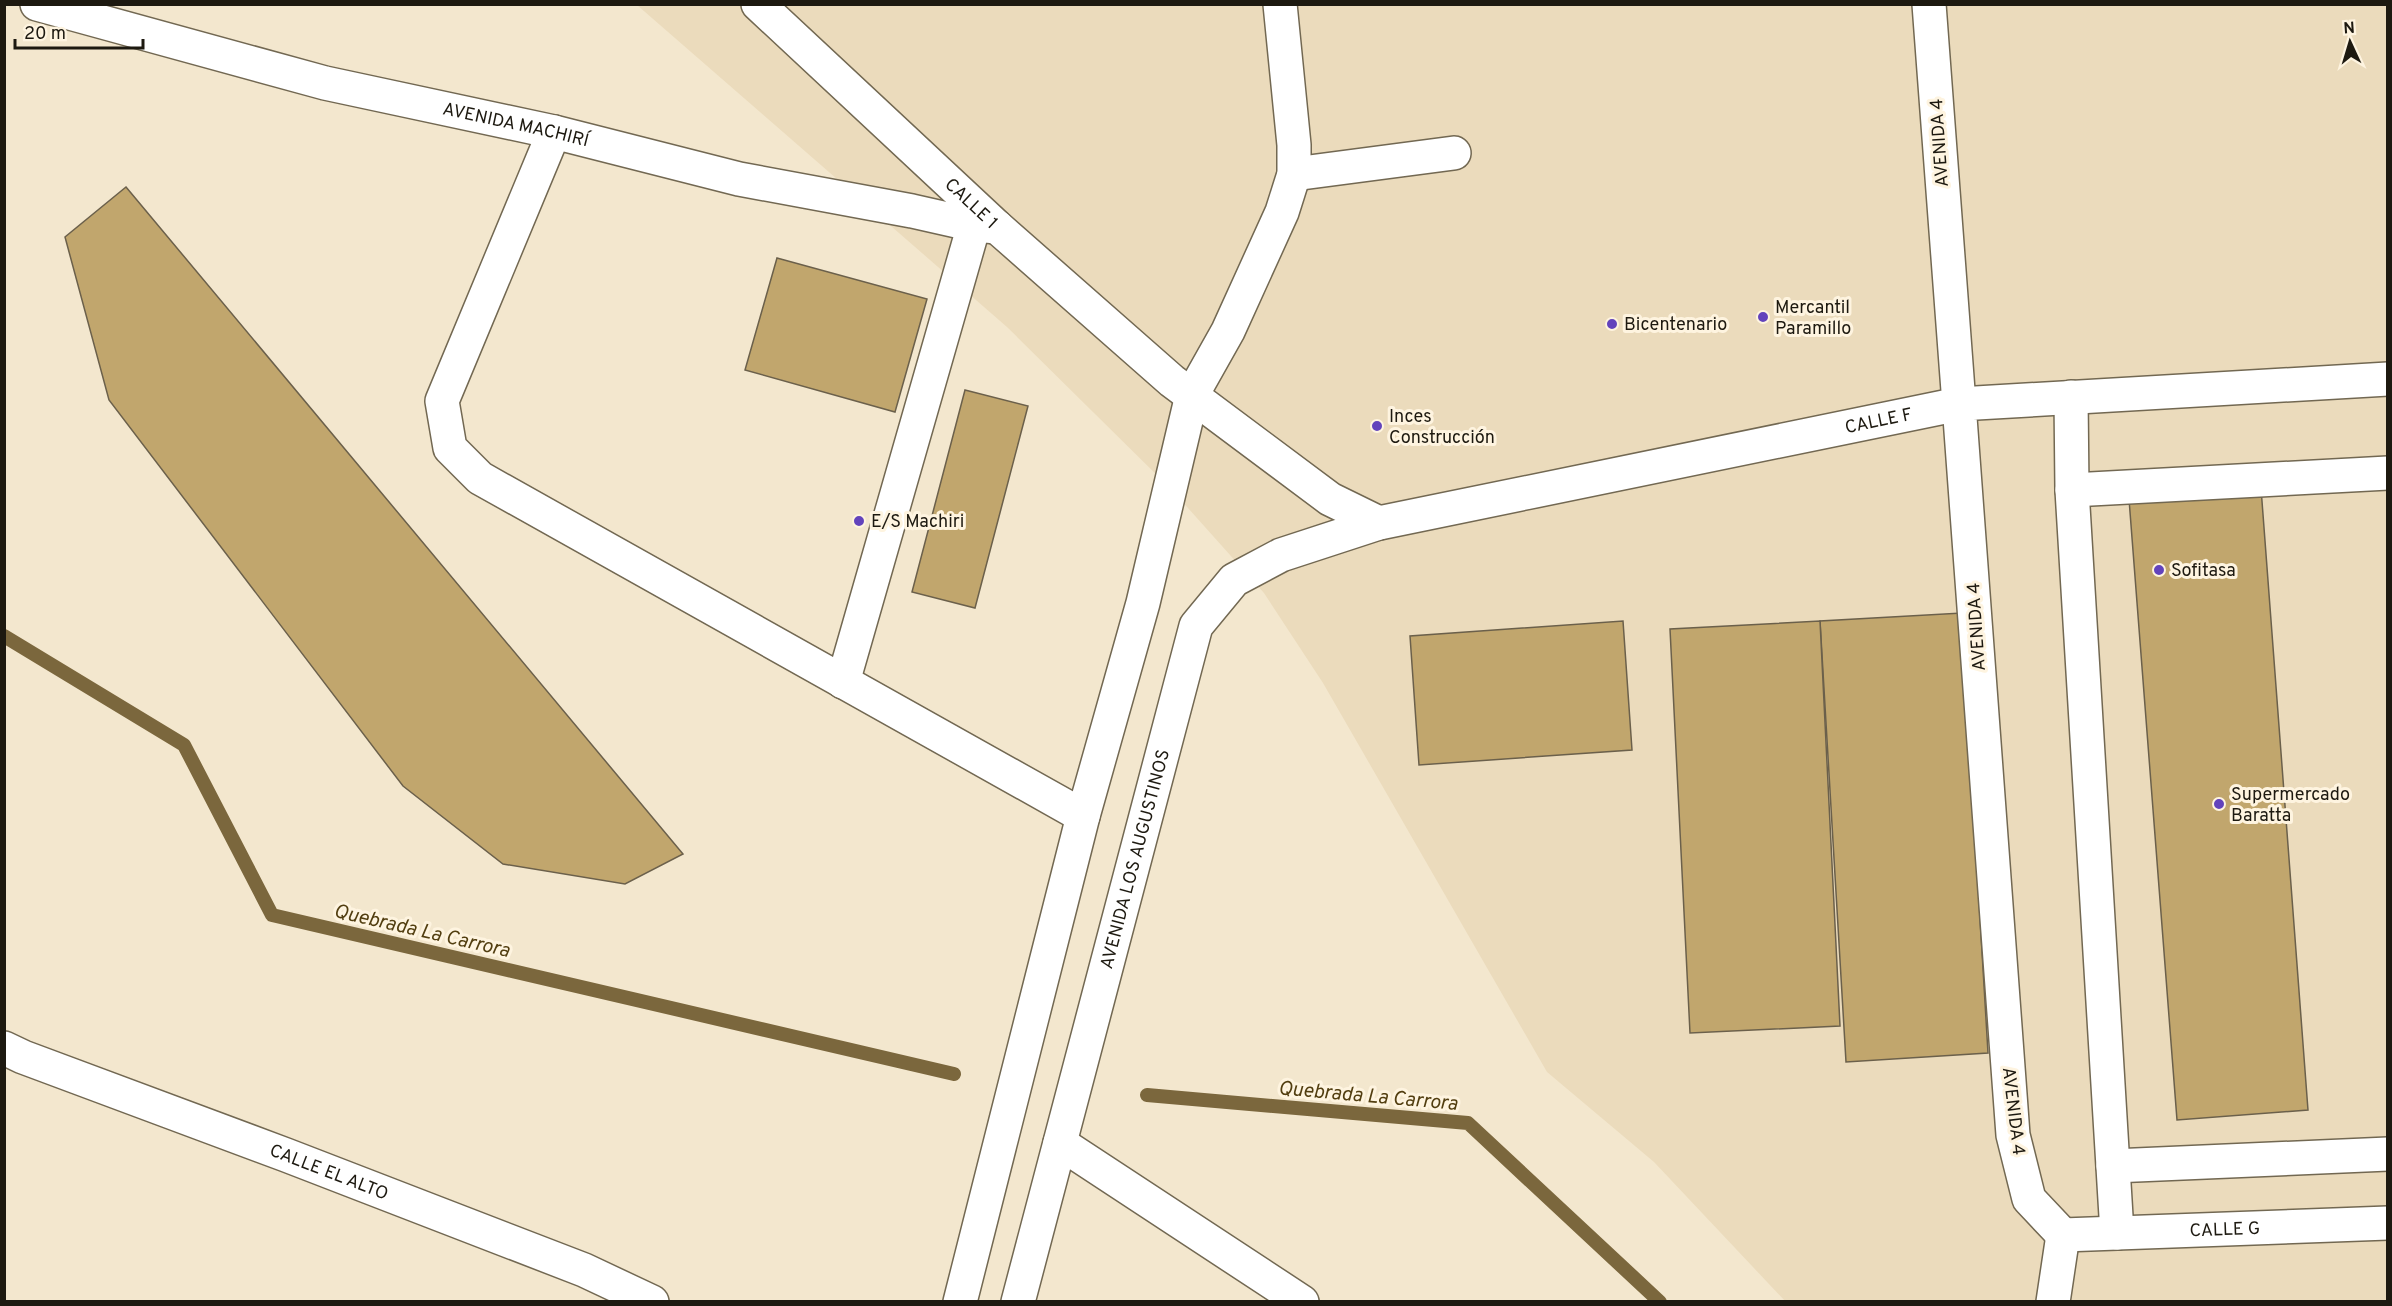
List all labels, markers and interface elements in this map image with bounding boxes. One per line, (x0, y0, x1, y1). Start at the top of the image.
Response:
scale bar (15, 12, 142, 50)
north arrow (2320, 12, 2380, 72)
text: N (2343, 19, 2356, 39)
text: 20 m (24, 23, 66, 46)
street label: AVENIDA MACHIRÍ (440, 98, 594, 154)
street label: AVENIDA 4 (1926, 98, 1955, 188)
street label: CALLE 1 (939, 174, 1002, 235)
place label: Mercantil Paramillo (1775, 297, 1851, 341)
marker: Mercantil Paramillo (1756, 310, 1770, 324)
place label: Bicentenario (1624, 314, 1727, 337)
marker: Bicentenario (1605, 317, 1619, 331)
street label: CALLE F (1843, 404, 1915, 440)
place label: Inces Construcción (1389, 406, 1495, 450)
marker: Inces Construcción (1370, 419, 1384, 433)
place label: E/S Machiri (871, 511, 964, 534)
marker: E/S Machiri (852, 514, 866, 528)
place label: Sofitasa (2171, 560, 2236, 583)
marker: Sofitasa (2152, 563, 2166, 577)
street label: AVENIDA 4 (1963, 582, 1992, 672)
street label: AVENIDA LOS AUGUSTINOS (1096, 747, 1176, 972)
place label: Supermercado Baratta (2231, 784, 2350, 828)
marker: Supermercado Baratta (2212, 797, 2226, 811)
water label: Quebrada La Carrora (331, 899, 513, 965)
street label: AVENIDA 4 (1996, 1066, 2029, 1157)
water label: Quebrada La Carrora (1277, 1076, 1459, 1118)
street label: CALLE EL ALTO (266, 1140, 391, 1206)
street label: CALLE G (2189, 1218, 2261, 1243)

